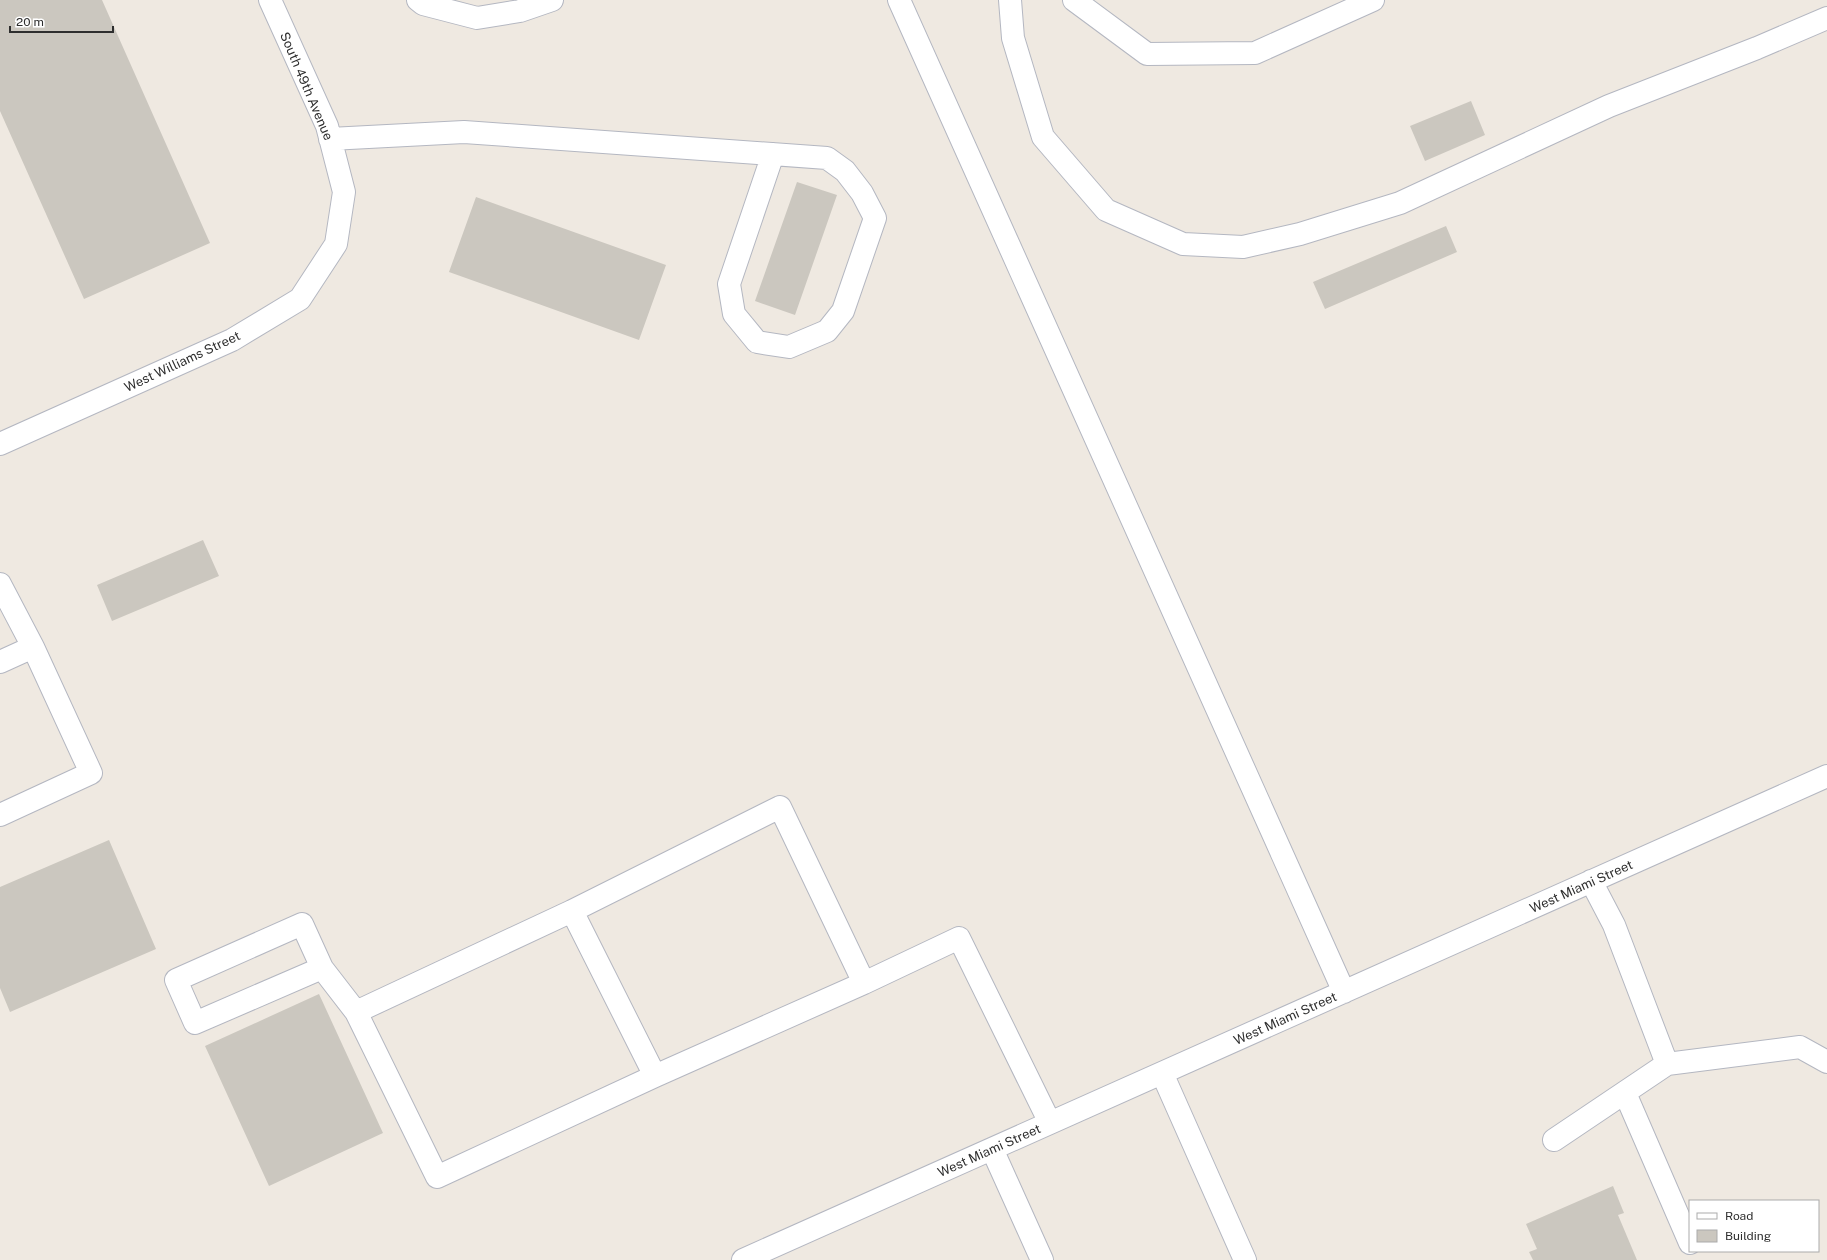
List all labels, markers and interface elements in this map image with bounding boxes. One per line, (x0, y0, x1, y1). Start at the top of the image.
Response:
scale bar (10, 8, 113, 34)
text: 20 m (16, 15, 44, 29)
street label: South 49th Avenue (277, 30, 336, 142)
street label: West Williams Street (122, 328, 242, 395)
street label: West Miami Street (1527, 857, 1635, 916)
street label: West Miami Street (1231, 989, 1339, 1048)
street label: West Miami Street (935, 1121, 1043, 1180)
legend (1689, 1200, 1819, 1252)
text: Road (1725, 1209, 1753, 1223)
text: Building (1725, 1229, 1771, 1243)

